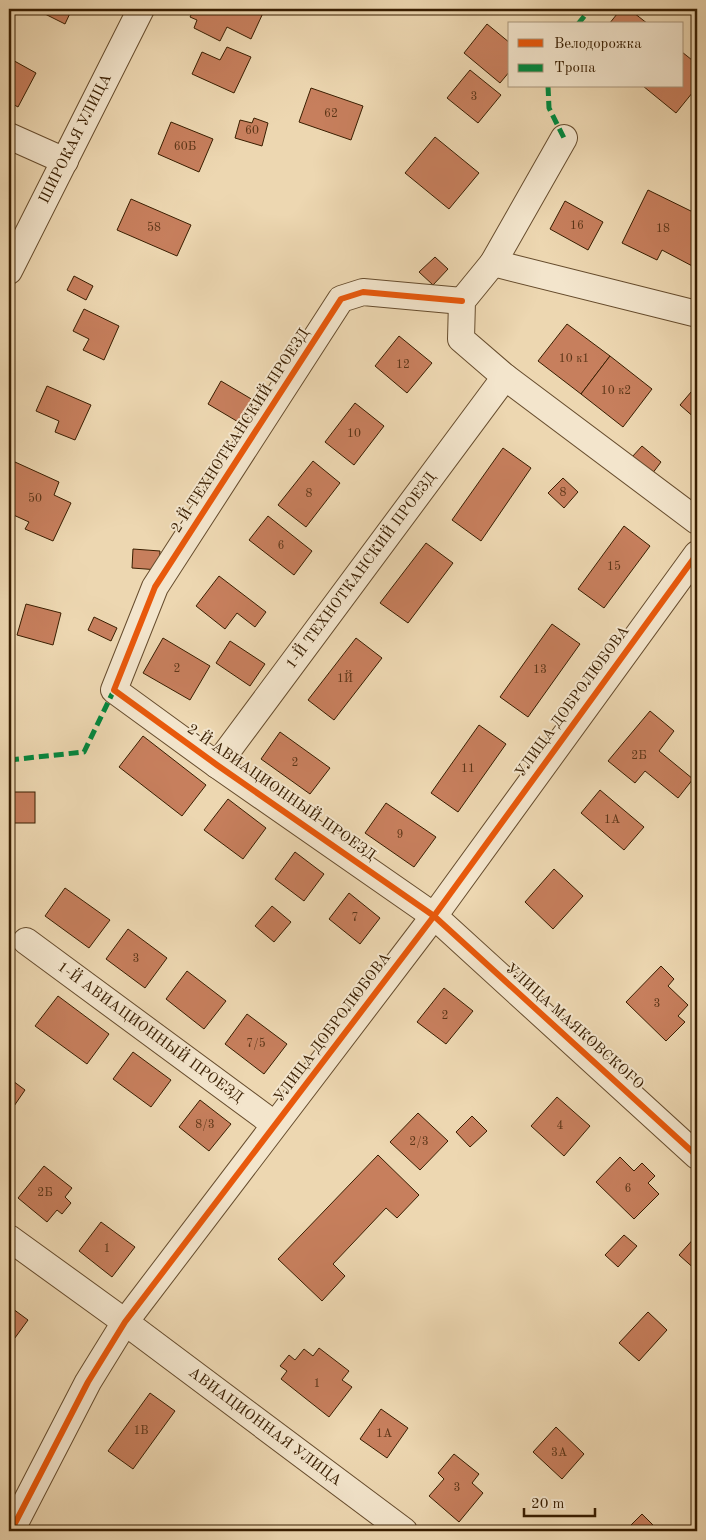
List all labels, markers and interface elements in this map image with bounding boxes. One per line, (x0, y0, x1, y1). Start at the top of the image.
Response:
legend (508, 22, 684, 88)
text: Велодорожка (554, 37, 642, 52)
text: Тропа (554, 61, 596, 76)
street label: ШИРОКАЯ УЛИЦА (37, 71, 115, 206)
house number: 3 (471, 91, 477, 103)
house number: 62 (324, 108, 338, 120)
house number: 60 (245, 125, 259, 137)
house number: 60Б (174, 141, 196, 153)
house number: 16 (570, 220, 584, 232)
house number: 58 (147, 221, 161, 234)
house number: 18 (656, 223, 670, 235)
street label: 2-Й ТЕХНОТКАНСКИЙ ПРОЕЗД (166, 324, 313, 536)
house number: 10 к1 (559, 353, 589, 365)
house number: 12 (396, 359, 410, 371)
house number: 10 к2 (601, 385, 631, 397)
house number: 10 (347, 428, 361, 440)
street label: 1-Й ТЕХНОТКАНСКИЙ ПРОЕЗД (284, 470, 439, 672)
house number: 8 (560, 487, 567, 499)
house number: 8 (306, 488, 313, 500)
house number: 50 (28, 492, 42, 505)
house number: 6 (278, 540, 285, 552)
house number: 15 (607, 560, 621, 573)
street label: УЛИЦА ДОБРОЛЮБОВА (513, 623, 633, 780)
house number: 2 (174, 663, 180, 675)
house number: 13 (533, 664, 547, 676)
house number: 1Й (337, 670, 353, 685)
street label: 2-Й АВИАЦИОННЫЙ ПРОЕЗД (184, 719, 380, 864)
house number: 2Б (631, 750, 647, 762)
house number: 2 (292, 757, 298, 769)
house number: 11 (461, 763, 475, 775)
house number: 1А (604, 814, 620, 826)
house number: 9 (397, 829, 403, 841)
house number: 7 (352, 912, 358, 924)
street label: УЛИЦА ДОБРОЛЮБОВА (272, 950, 394, 1105)
house number: 3 (133, 953, 139, 965)
street label: 1-Й АВИАЦИОННЫЙ ПРОЕЗД (54, 959, 245, 1106)
street label: УЛИЦА МАЯКОВСКОГО (502, 961, 646, 1093)
house number: 3 (654, 998, 660, 1010)
house number: 2 (442, 1010, 448, 1022)
house number: 7/5 (246, 1037, 266, 1050)
house number: 8/3 (195, 1119, 215, 1131)
house number: 4 (557, 1120, 564, 1132)
house number: 2/3 (409, 1136, 429, 1148)
house number: 6 (625, 1183, 632, 1195)
house number: 2Б (37, 1187, 53, 1199)
house number: 1 (104, 1243, 110, 1255)
street label: АВИАЦИОННАЯ УЛИЦА (186, 1365, 344, 1489)
house number: 1 (314, 1378, 320, 1390)
house number: 1В (133, 1425, 149, 1437)
house number: 1А (376, 1428, 392, 1440)
house number: 3А (551, 1447, 567, 1459)
house number: 3 (454, 1482, 460, 1494)
scale bar (524, 1485, 595, 1517)
text: 20 m (531, 1497, 565, 1512)

